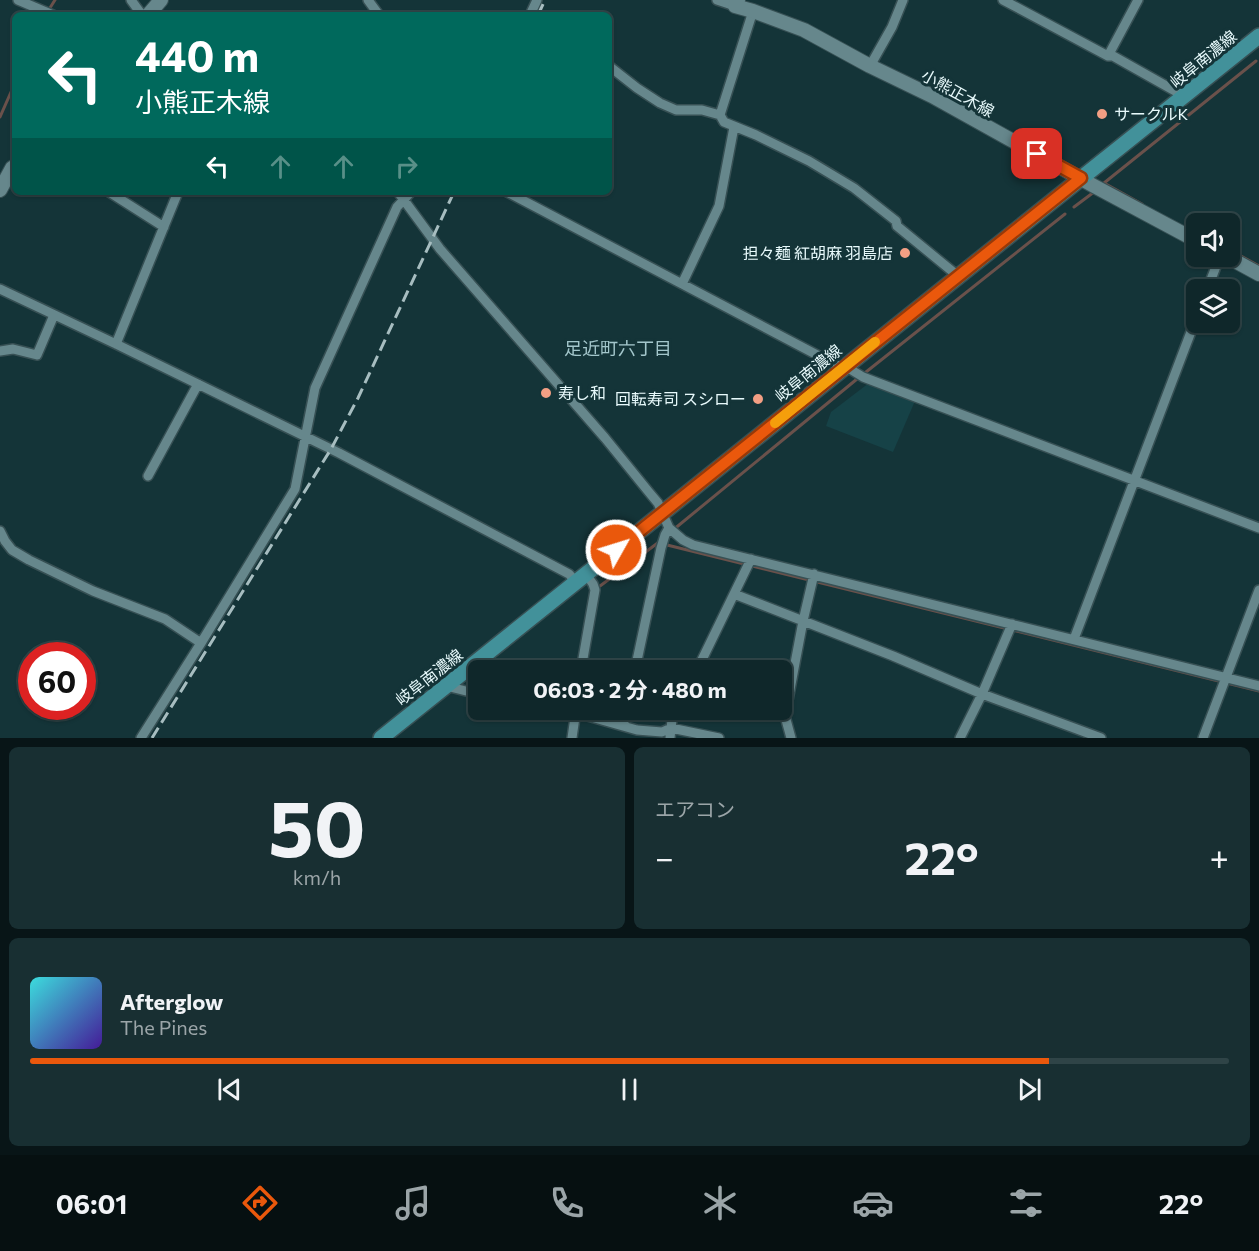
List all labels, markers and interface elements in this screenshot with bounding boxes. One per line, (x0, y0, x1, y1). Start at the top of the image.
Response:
street label: 岐阜南濃線 (1166, 26, 1240, 91)
text: 440 m (135, 29, 259, 81)
icon: left (36, 36, 114, 114)
street label: 小熊正木線 (919, 65, 998, 120)
text: 小熊正木線 (135, 85, 270, 118)
place label: サークルK (1114, 104, 1189, 123)
marker: サークルK (1095, 107, 1109, 121)
pin (1011, 128, 1062, 179)
icon: arrive (1020, 137, 1053, 170)
icon: left (201, 150, 234, 183)
icon: ahead (264, 150, 297, 183)
icon: ahead (327, 150, 360, 183)
icon: right (390, 150, 423, 183)
map controls (1186, 213, 1240, 333)
button: sound (1186, 213, 1240, 267)
place label: 担々麺 紅胡麻 羽島店 (743, 243, 893, 262)
marker: 担々麺 紅胡麻 羽島店 (898, 246, 912, 260)
button: layers (1186, 279, 1240, 333)
district label: 足近町六丁目 (564, 337, 672, 359)
street label: 岐阜南濃線 (771, 340, 845, 405)
place label: 寿し和 (558, 383, 606, 402)
marker: 寿し和 (539, 386, 553, 400)
place label: 回転寿司 スシロー (615, 389, 746, 408)
marker: 回転寿司 スシロー (751, 392, 765, 406)
position arrow (584, 518, 648, 582)
speed limit sign: 60 (18, 642, 96, 720)
street label: 岐阜南濃線 (391, 644, 466, 709)
text: 06:03 · 2 分 · 480 m (533, 676, 727, 703)
text: 50 (268, 778, 366, 873)
text: エアコン (655, 797, 735, 821)
text: 22° (905, 829, 979, 884)
text: − (655, 836, 674, 877)
text: + (1210, 836, 1229, 877)
text: km/h (293, 865, 341, 889)
text: Afterglow (120, 988, 223, 1015)
text: The Pines (120, 1015, 207, 1039)
icon: previous (213, 1073, 246, 1106)
icon: pause (613, 1073, 646, 1106)
icon: next (1013, 1073, 1046, 1106)
icon: directions (239, 1182, 281, 1224)
icon: music (392, 1182, 434, 1224)
icon: phone (546, 1182, 588, 1224)
icon: climate (699, 1182, 741, 1224)
icon: car (852, 1182, 894, 1224)
icon: filters (1005, 1182, 1047, 1224)
text: 06:01 (56, 1187, 128, 1220)
text: 22° (1159, 1187, 1203, 1220)

